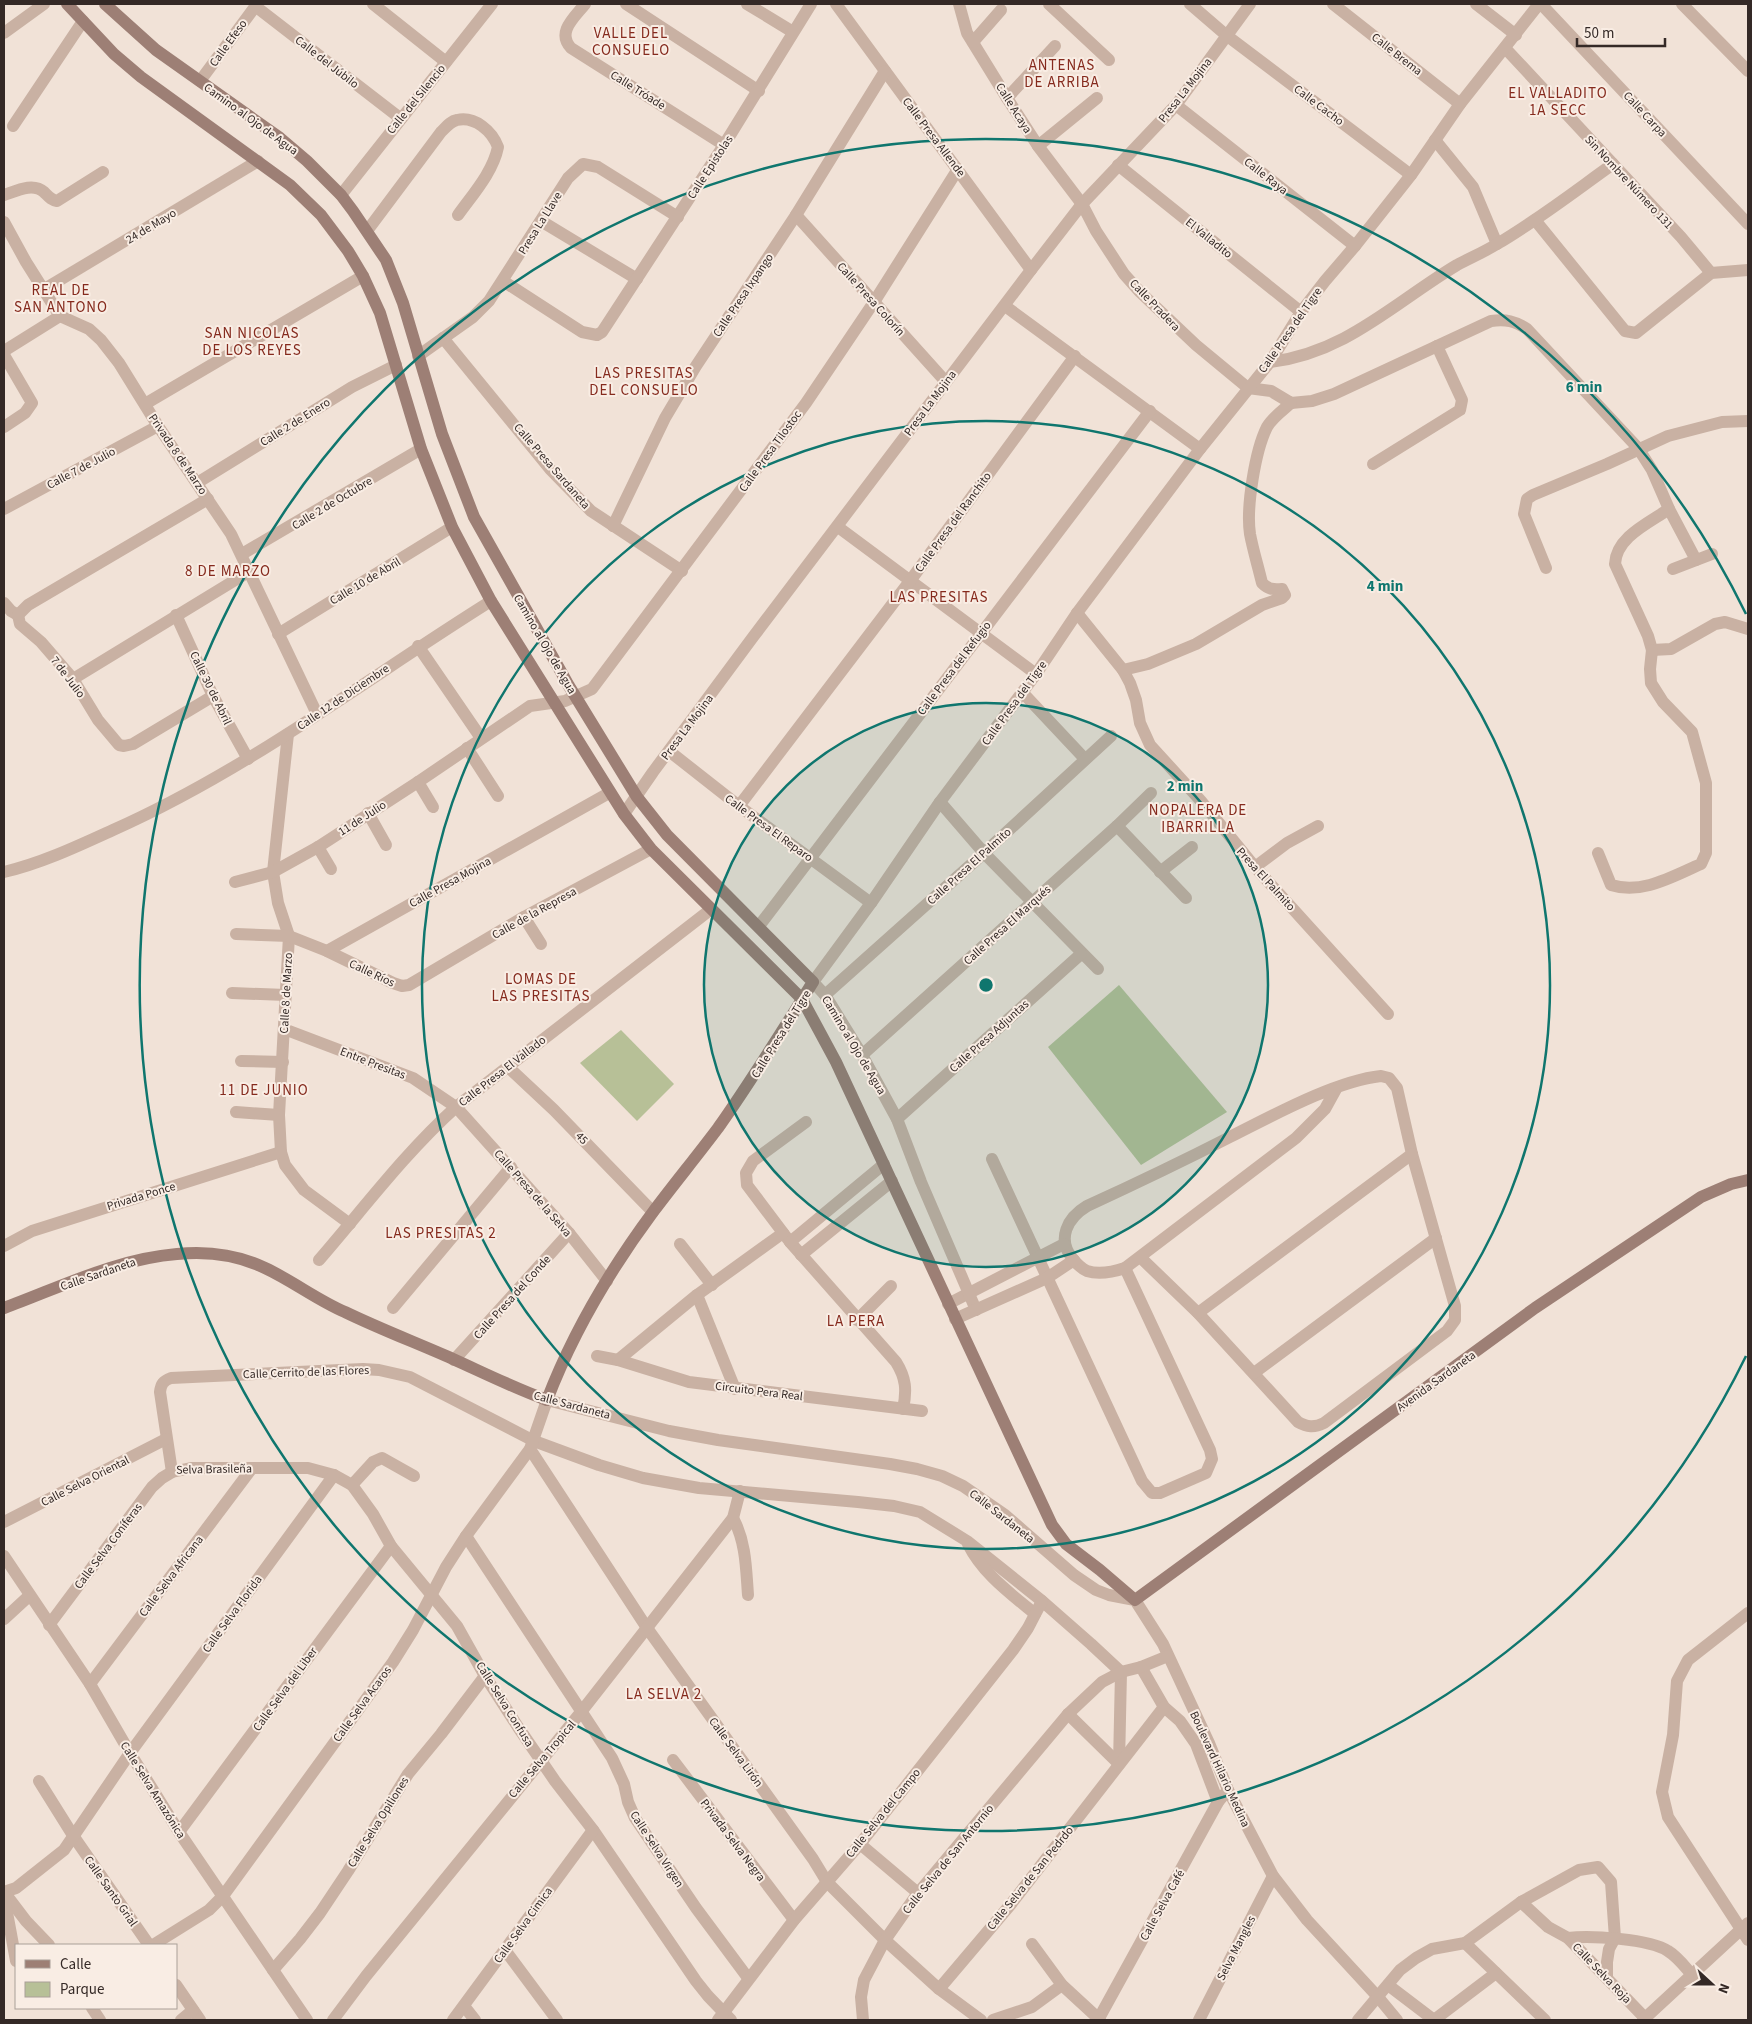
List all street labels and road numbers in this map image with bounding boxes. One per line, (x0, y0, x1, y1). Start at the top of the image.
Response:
street label: Calle Efeso (205, 16, 251, 70)
street label: Calle Brema (1368, 29, 1426, 80)
street label: Calle del Júbilo (291, 32, 362, 93)
street label: Presa La Mojina (1155, 54, 1216, 126)
street label: Calle del Silencio (383, 61, 450, 138)
street label: Calle Tróade (607, 67, 669, 114)
street label: Camino al Ojo de Agua (200, 79, 301, 159)
street label: Calle Acaya (991, 80, 1036, 137)
street label: Calle Cacho (1290, 81, 1347, 130)
street label: Calle Carpa (1619, 88, 1670, 141)
street label: Calle Presa Allende (898, 94, 969, 181)
street label: Calle Epistolas (684, 132, 737, 202)
street label: Sin Nombre Número 131 (1581, 132, 1677, 233)
street label: Calle Raya (1240, 154, 1291, 199)
street label: Presa La Llave (514, 189, 566, 258)
street label: 24 de Mayo (123, 205, 180, 248)
street label: El Valladito (1182, 214, 1236, 263)
street label: Calle Presa Ixpango (709, 250, 778, 341)
street label: Calle Presa Colorín (833, 259, 908, 340)
street label: Calle Pradera (1125, 275, 1184, 335)
street label: Calle Presa del Tigre (1254, 284, 1326, 377)
street label: Presa La Mojina (900, 367, 961, 440)
street label: Calle 2 de Enero (257, 394, 334, 451)
street label: Calle Presa Tilostoc (735, 407, 806, 496)
street label: Privada 8 de Marzo (144, 410, 211, 498)
street label: Calle Presa Sardaneta (509, 420, 594, 513)
street label: Calle 7 de Julio (44, 443, 119, 494)
street label: Calle Presa del Ranchito (911, 469, 996, 576)
street label: Calle 2 de Octubre (289, 473, 376, 534)
street label: Calle 10 de Abril (327, 554, 404, 609)
street label: Camino al Ojo de Agua (509, 591, 580, 697)
street label: Calle Presa del Refugio (913, 618, 995, 719)
street label: Calle 30 de Abril (185, 649, 236, 728)
street label: 7 de Julio (46, 653, 89, 702)
street label: Calle Presa del Tigre (978, 657, 1051, 749)
street label: Calle 12 de Diciembre (294, 660, 393, 735)
street label: Presa La Mojina (657, 691, 718, 764)
street label: Calle Presa El Reparo (721, 791, 816, 866)
street label: 11 de Julio (335, 797, 390, 840)
street label: Calle Presa El Palmito (923, 824, 1015, 909)
street label: Presa El Palmito (1232, 844, 1299, 915)
street label: Calle Presa Mojina (406, 853, 494, 912)
street label: Calle Presa El Marqués (960, 881, 1055, 969)
street label: Calle de la Represa (489, 883, 580, 944)
street label: Calle 8 de Marzo (276, 952, 297, 1034)
street label: Calle Ríos (346, 955, 397, 991)
street label: Calle Presa del Tigre (747, 987, 815, 1082)
street label: Camino al Ojo de Agua (817, 993, 890, 1098)
street label: Calle Presa Adjuntas (946, 996, 1033, 1077)
street label: Calle Presa El Vallado (455, 1032, 550, 1111)
street label: Entre Presitas (338, 1043, 408, 1084)
street label: 45 (571, 1128, 592, 1149)
street label: Calle Presa de la Selva (490, 1146, 575, 1241)
street label: Privada Ponce (105, 1178, 178, 1215)
street label: Calle Presa del Conde (470, 1251, 555, 1343)
street label: Calle Sardaneta (58, 1254, 138, 1295)
street label: Avenida Sardaneta (1393, 1347, 1479, 1416)
street label: Calle Cerrito de las Flores (243, 1362, 369, 1383)
street label: Circuito Pera Real (714, 1378, 804, 1405)
street label: Calle Sardaneta (532, 1387, 612, 1424)
street label: Calle Selva Oriental (38, 1452, 132, 1511)
street label: Selva Brasileña (176, 1460, 252, 1479)
street label: Calle Sardaneta (965, 1485, 1038, 1547)
street label: Calle Selva Coníferas (70, 1500, 146, 1593)
street label: Calle Selva Africana (135, 1532, 208, 1620)
street label: Calle Selva Florida (199, 1572, 266, 1656)
street label: Calle Selva del Liber (249, 1643, 322, 1735)
street label: Calle Selva Confusa (471, 1658, 538, 1750)
street label: Calle Selva Acaros (329, 1663, 396, 1746)
street label: Boulevard Hilario Medina (1185, 1708, 1254, 1830)
street label: Calle Selva Lirón (704, 1714, 767, 1791)
street label: Calle Selva Tropical (505, 1717, 580, 1802)
street label: Calle Selva Amazónica (116, 1738, 189, 1842)
street label: Calle Selva del Campo (842, 1765, 925, 1862)
street label: Calle Selva Opiliones (344, 1774, 413, 1871)
street label: Privada Selva Negra (696, 1796, 769, 1885)
street label: Calle Selva de San Antornio (899, 1801, 998, 1918)
street label: Calle Selva Virgen (625, 1808, 688, 1891)
street label: Calle Selva de San Pedrdo (983, 1823, 1078, 1934)
street label: Calle Santo Grial (80, 1852, 141, 1930)
street label: Calle Selva Café (1136, 1867, 1189, 1944)
street label: Calle Selva Cimica (490, 1884, 557, 1967)
street label: Selva Mangles (1213, 1913, 1260, 1984)
street label: Calle Selva Roja (1568, 1939, 1635, 2008)

